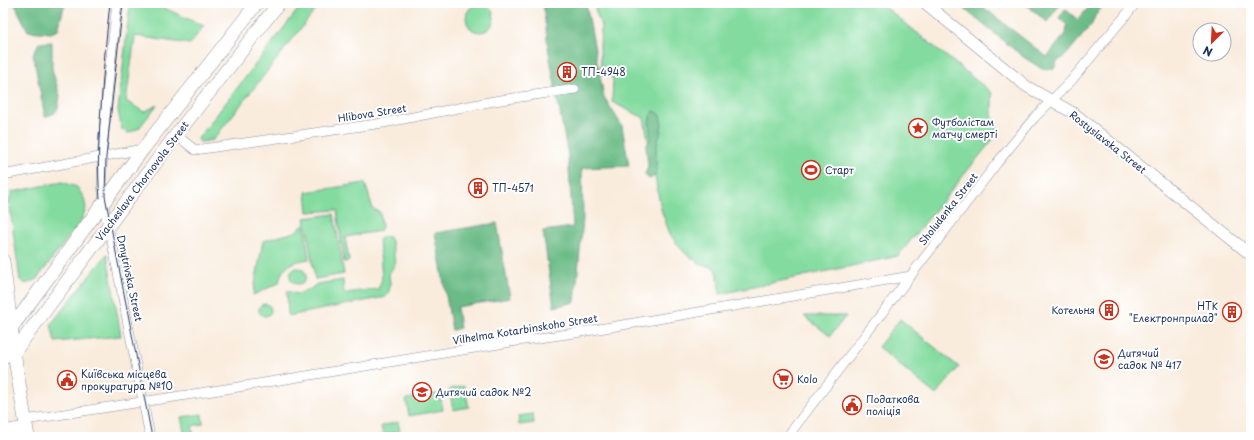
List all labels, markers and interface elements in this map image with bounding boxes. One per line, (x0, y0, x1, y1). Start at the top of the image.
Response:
north arrow (1192, 22, 1232, 62)
text: N (1200, 42, 1215, 61)
building icon: ТП-4948 (556, 61, 578, 83)
place label: ТП-4948 (581, 64, 626, 79)
street label: Hlibova Street (337, 100, 407, 125)
street label: Rostyslavska Street (1067, 107, 1150, 176)
place label: Футболістам матчу смерті (932, 114, 998, 141)
place icon: Футболістам матчу смерті (907, 117, 929, 139)
street label: Viacheslava Chornovola Street (91, 118, 192, 244)
sports icon: Старт (800, 159, 822, 181)
place label: Старт (825, 162, 854, 177)
street label: Sholudenka Street (914, 169, 981, 248)
building icon: ТП-4571 (467, 177, 489, 199)
place label: ТП-4571 (492, 180, 534, 195)
street label: Dmytrivska Street (113, 233, 147, 323)
place label: НТК "Електронприлад" (1129, 298, 1218, 325)
building icon: Котельня (1098, 299, 1120, 321)
building icon: НТК "Електронприлад" (1221, 301, 1243, 323)
place label: Котельня (1051, 302, 1095, 317)
street label: Vilhelma Kotarbinskoho Street (451, 310, 598, 347)
place label: Дитячий садок № 417 (1117, 345, 1182, 372)
school or university icon: Дитячий садок № 417 (1093, 348, 1115, 370)
place label: Київська місцева прокуратура №10 (81, 366, 173, 394)
supermarket icon: Kolo (772, 368, 794, 390)
public building icon: Київська місцева прокуратура №10 (56, 369, 78, 391)
place label: Kolo (797, 371, 818, 386)
school or university icon: Дитячий садок №2 (411, 381, 433, 403)
place label: Дитячий садок №2 (435, 384, 531, 399)
place label: Податкова поліція (866, 391, 920, 418)
public building icon: Податкова поліція (841, 394, 863, 416)

